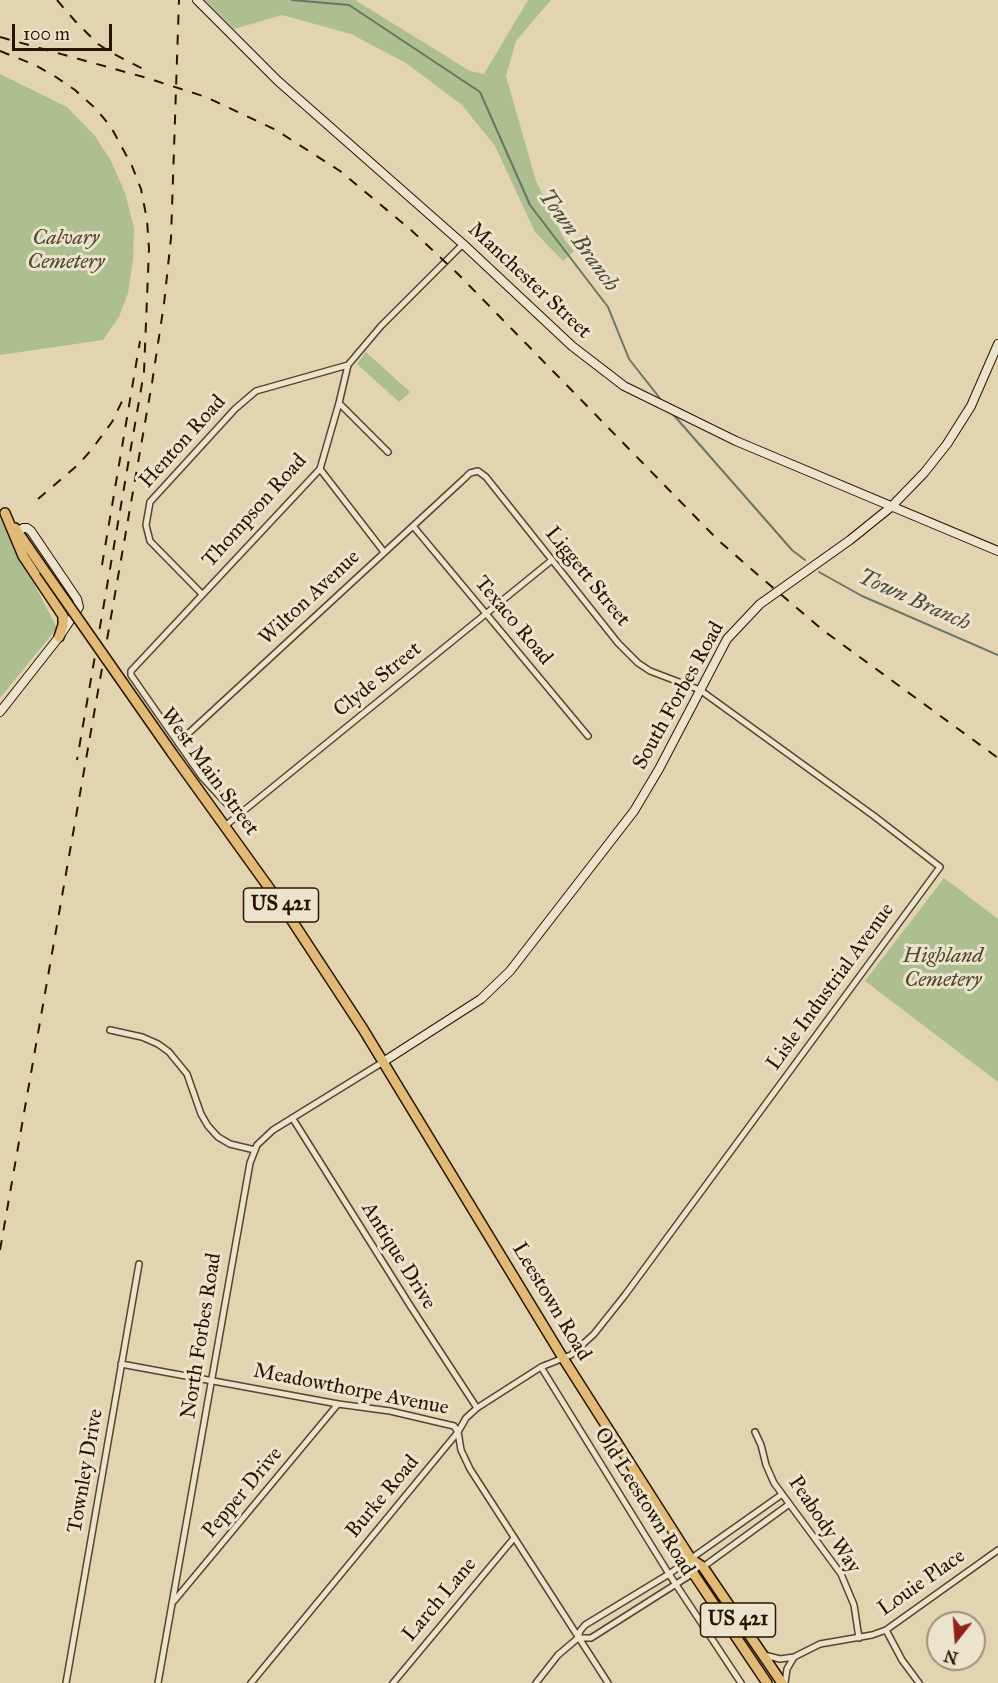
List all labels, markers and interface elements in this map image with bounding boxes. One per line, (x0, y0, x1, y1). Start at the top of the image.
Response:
scale bar (15, 12, 116, 50)
text: 100 m (23, 23, 70, 45)
water label: Town Branch (532, 185, 624, 297)
street label: Manchester Street (462, 217, 596, 345)
park label: Calvary Cemetery (27, 226, 105, 276)
street label: Henton Road (135, 390, 231, 494)
street label: Thompson Road (198, 449, 312, 573)
street label: Liggett Street (539, 522, 635, 632)
street label: Wilton Avenue (254, 545, 366, 651)
water label: Town Branch (854, 565, 974, 637)
street label: Texaco Road (468, 571, 558, 671)
street label: South Forbes Road (628, 618, 730, 774)
street label: Clyde Street (329, 637, 427, 723)
street label: West Main Street (154, 703, 264, 841)
road number: US 421 (244, 888, 318, 922)
street label: Lisle Industrial Avenue (762, 898, 900, 1076)
park label: Highland Cemetery (903, 944, 983, 994)
street label: Antique Drive (355, 1198, 441, 1314)
street label: Leestown Road (506, 1238, 596, 1366)
street label: North Forbes Road (176, 1251, 228, 1421)
street label: Meadowthorpe Avenue (251, 1359, 451, 1421)
street label: Townley Drive (63, 1407, 109, 1535)
street label: Old Leestown Road (588, 1423, 700, 1581)
street label: Pepper Drive (198, 1442, 288, 1544)
street label: Burke Road (341, 1450, 425, 1544)
street label: Peabody Way (782, 1471, 866, 1579)
street label: Louie Place (874, 1544, 970, 1622)
street label: Larch Lane (398, 1553, 482, 1647)
road number: US 421 (700, 1603, 776, 1637)
north arrow (926, 1611, 986, 1671)
text: N (942, 1646, 960, 1668)

